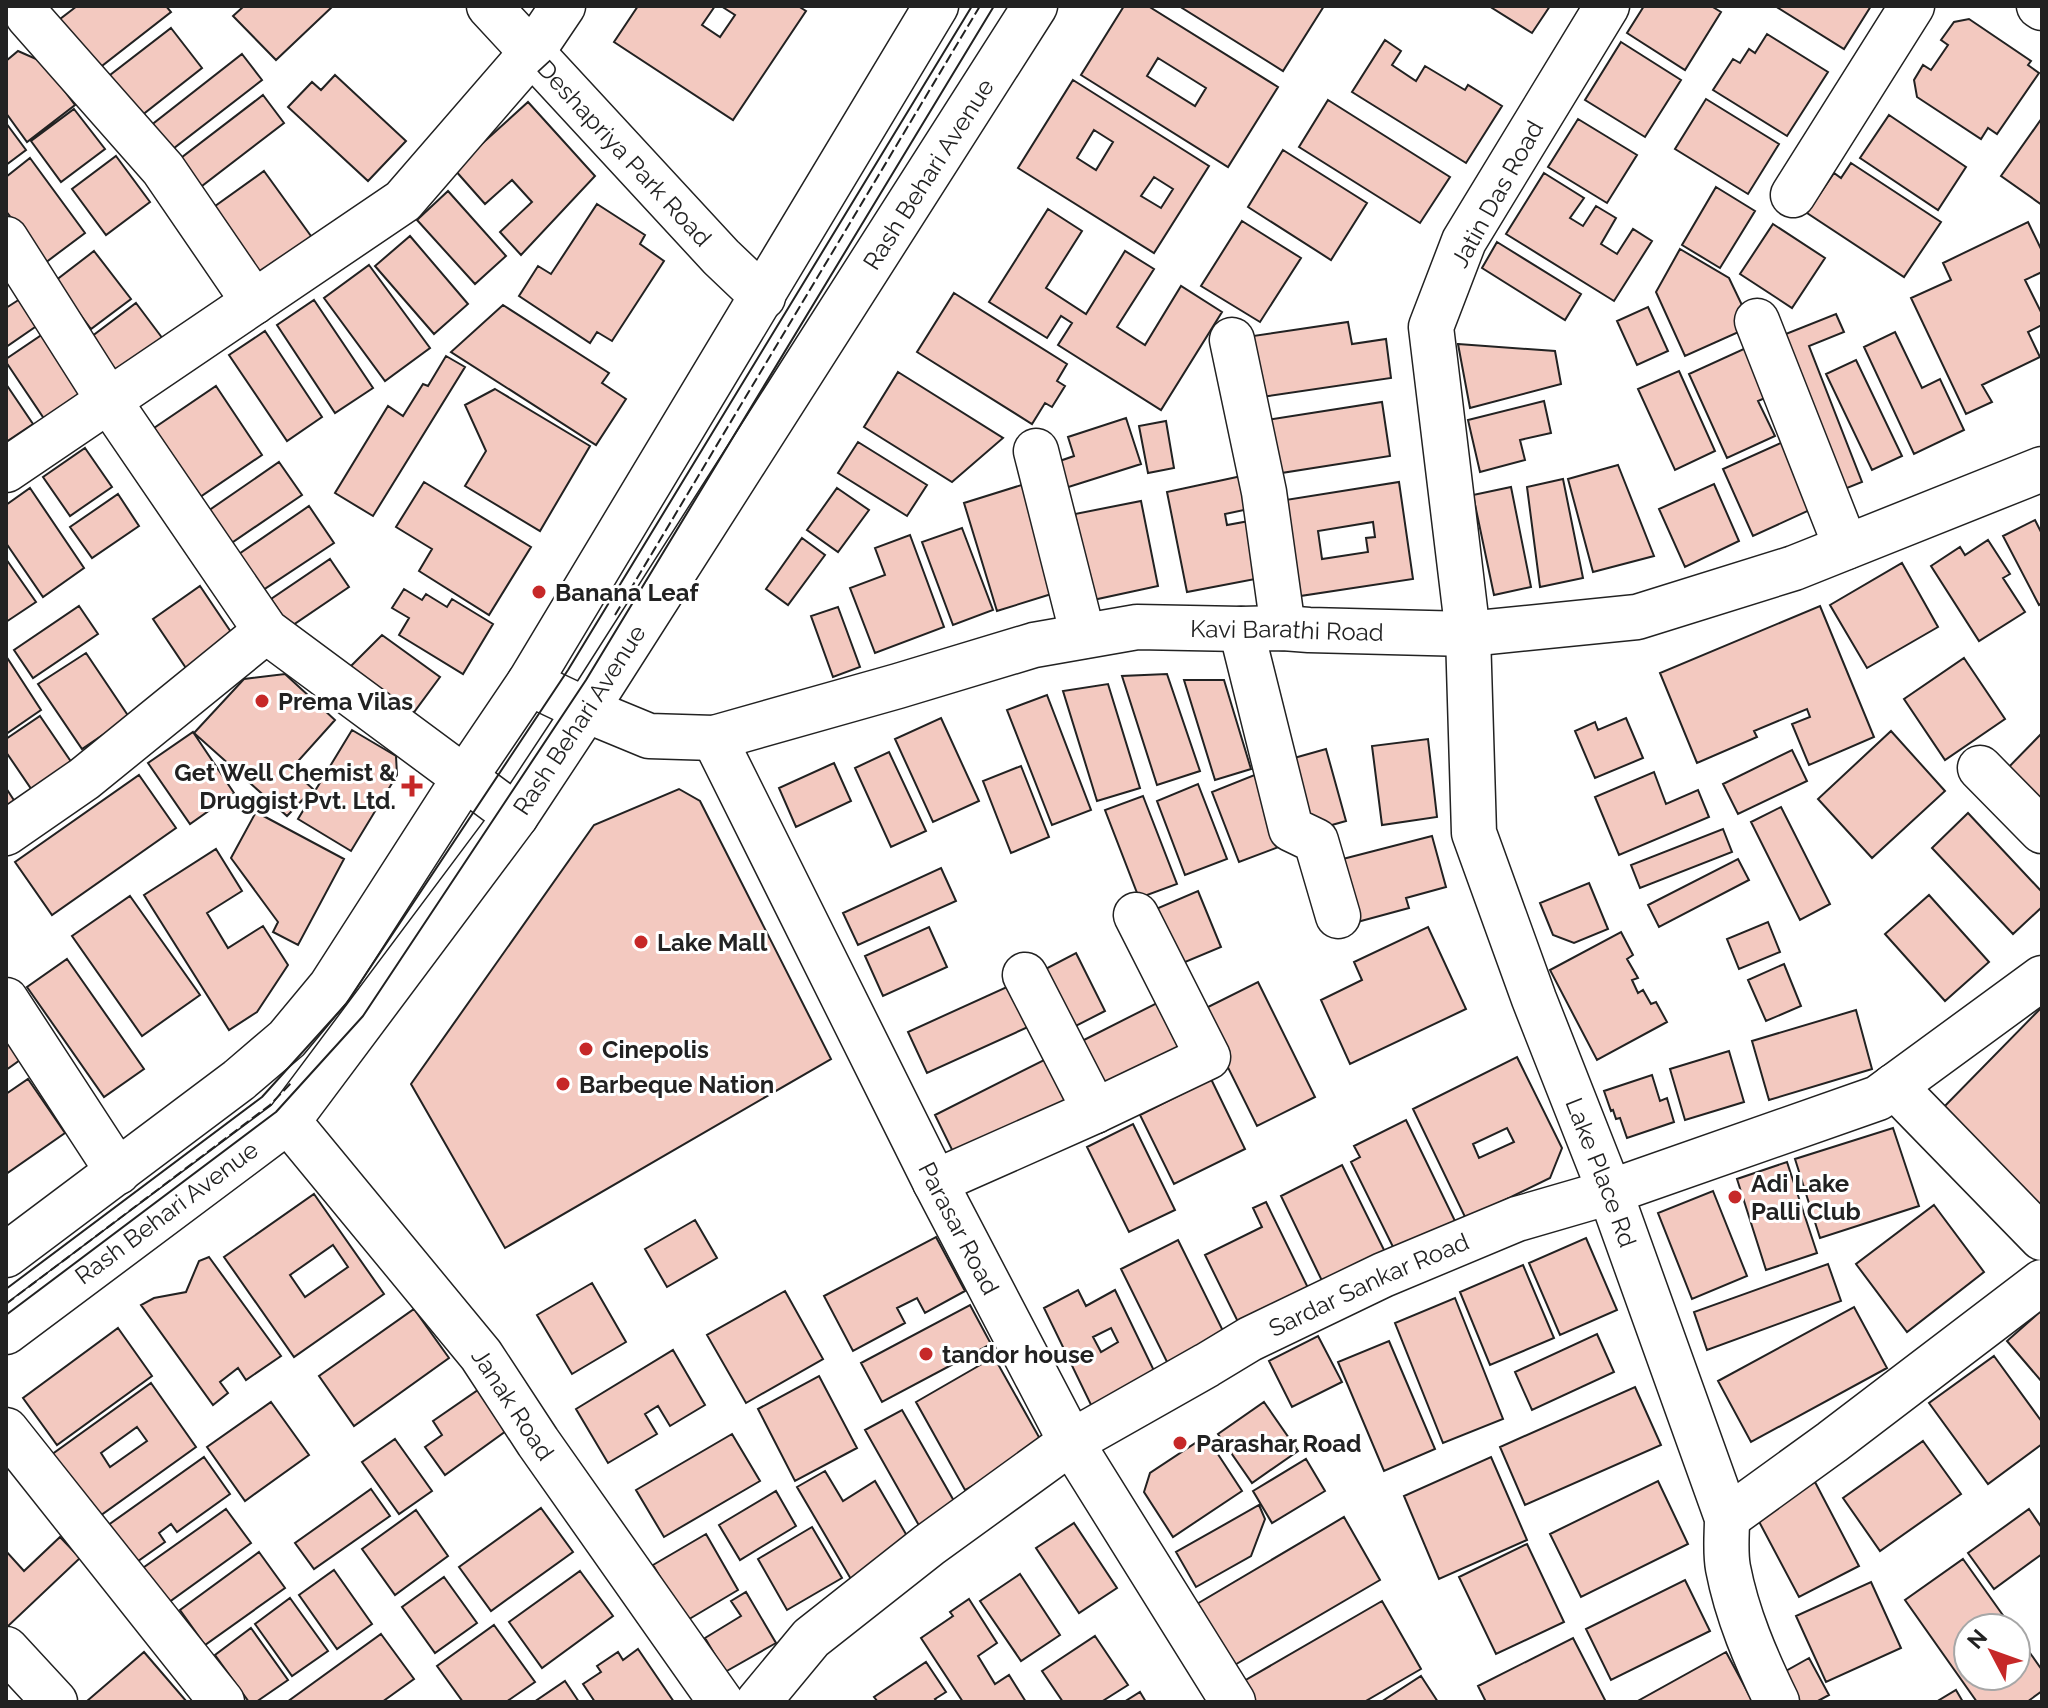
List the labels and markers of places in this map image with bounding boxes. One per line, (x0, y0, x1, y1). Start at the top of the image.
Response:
place label: Banana Leaf (555, 578, 699, 607)
marker: Banana Leaf (530, 583, 548, 601)
place label: Prema Vilas (278, 687, 413, 716)
marker: Prema Vilas (253, 692, 271, 710)
place label: Get Well Chemist & Druggist Pvt. Ltd. (174, 758, 397, 815)
marker: Get Well Chemist & Druggist Pvt. Ltd. (403, 777, 421, 795)
place label: Lake Mall (657, 928, 768, 957)
marker: Lake Mall (632, 933, 650, 951)
place label: Cinepolis (602, 1035, 709, 1064)
marker: Cinepolis (577, 1040, 595, 1058)
place label: Barbeque Nation (579, 1070, 774, 1099)
marker: Barbeque Nation (554, 1075, 572, 1093)
place label: Adi Lake Palli Club (1751, 1169, 1861, 1226)
marker: Adi Lake Palli Club (1726, 1188, 1744, 1206)
place label: tandor house (942, 1340, 1094, 1369)
marker: tandor house (917, 1345, 935, 1363)
place label: Parashar Road (1196, 1429, 1362, 1458)
marker: Parashar Road (1171, 1434, 1189, 1452)

